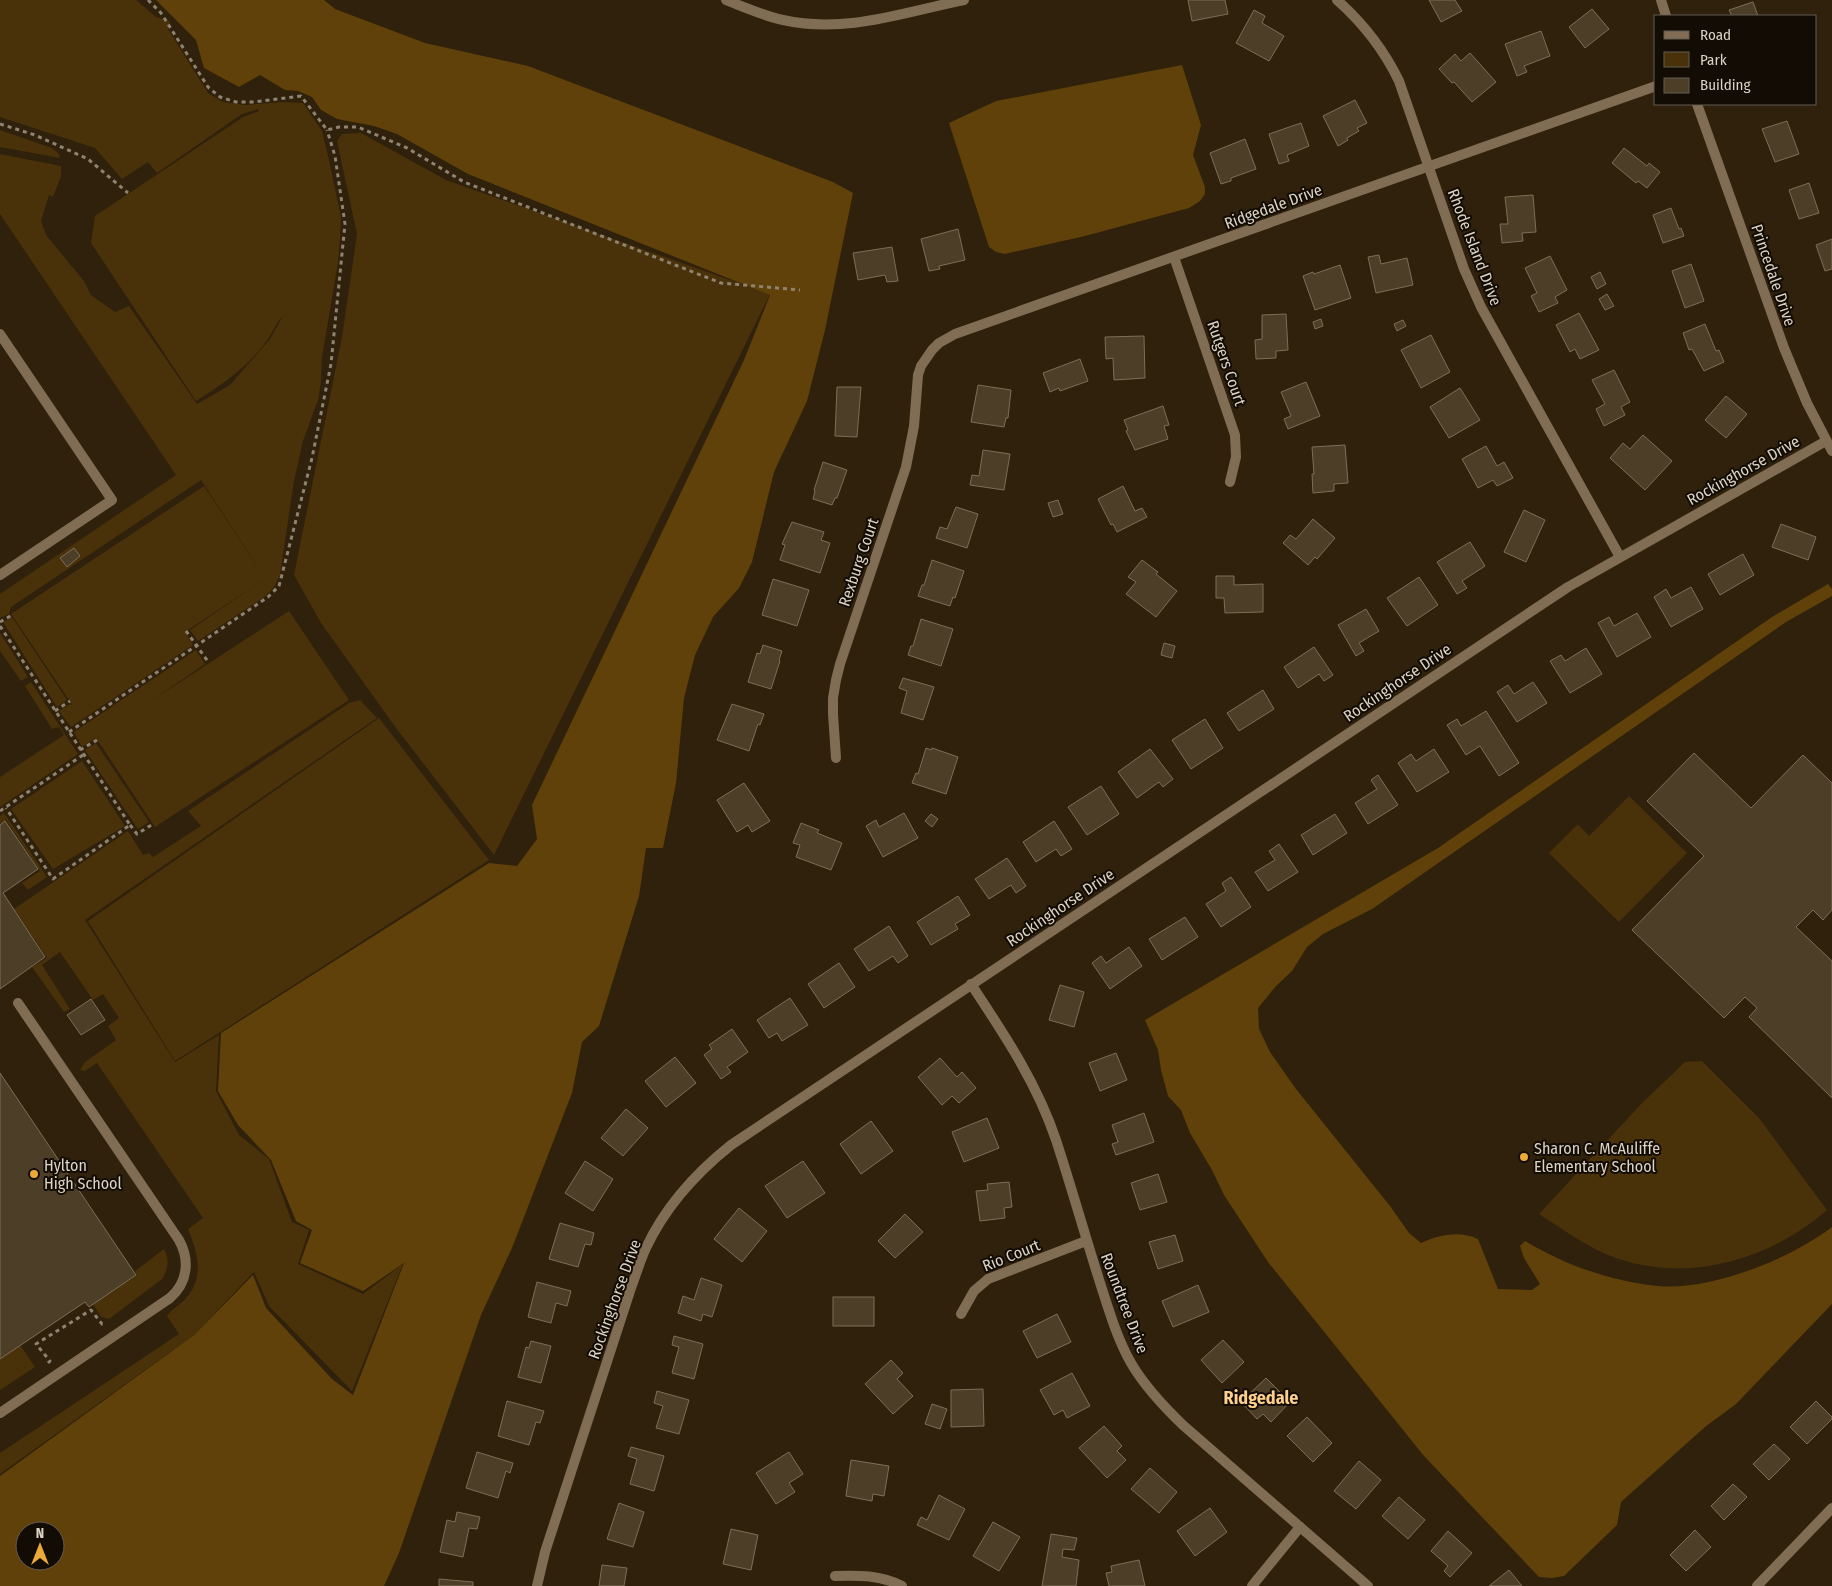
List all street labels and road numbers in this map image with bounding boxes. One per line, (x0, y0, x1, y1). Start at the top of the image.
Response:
street label: Ridgedale Drive (1222, 180, 1325, 233)
street label: Rhode Island Drive (1444, 186, 1506, 308)
street label: Princedale Drive (1747, 222, 1800, 329)
street label: Rutgers Court (1203, 318, 1250, 409)
street label: Rockinghorse Drive (1684, 432, 1803, 509)
street label: Rexburg Court (834, 515, 883, 609)
street label: Rockinghorse Drive (1340, 639, 1455, 725)
street label: Rockinghorse Drive (1003, 864, 1118, 950)
street label: Rio Court (980, 1235, 1043, 1276)
street label: Rockinghorse Drive (584, 1237, 645, 1362)
street label: Roundtree Drive (1097, 1250, 1152, 1356)

